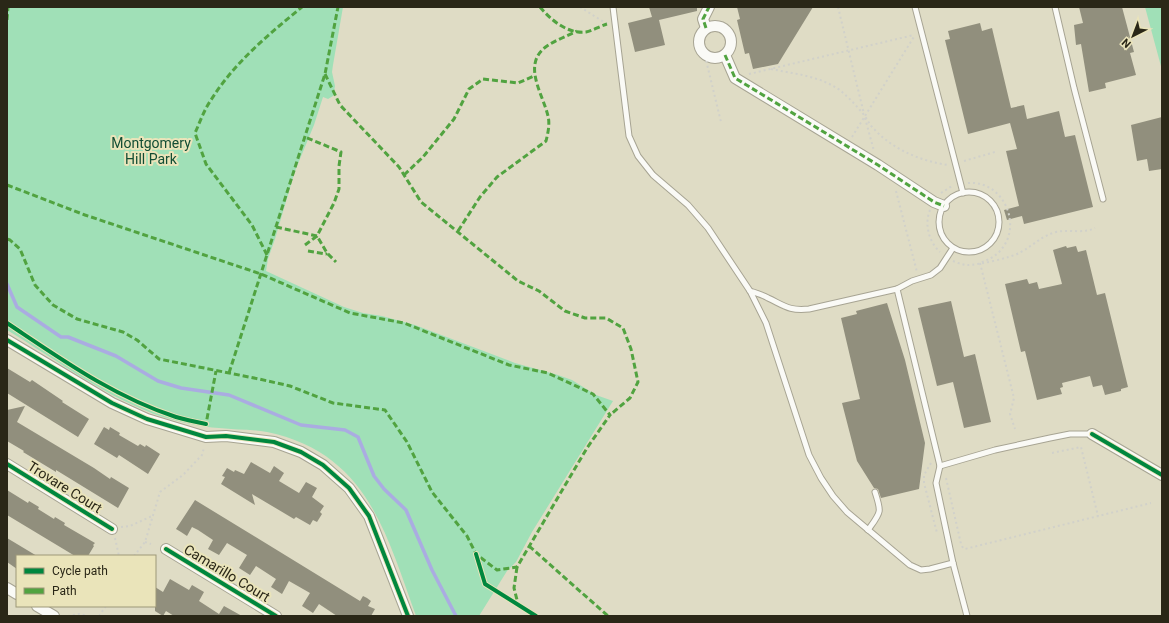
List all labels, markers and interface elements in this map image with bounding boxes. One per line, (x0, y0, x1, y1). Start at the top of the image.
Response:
north arrow (1113, 16, 1153, 56)
text: N (1119, 35, 1134, 50)
park label: Montgomery Hill Park (111, 135, 191, 167)
street label: Trovare Court (25, 458, 105, 516)
street label: Camarillo Court (181, 541, 273, 605)
legend (16, 555, 156, 607)
text: Cycle path (52, 564, 108, 578)
text: Path (52, 584, 77, 598)

